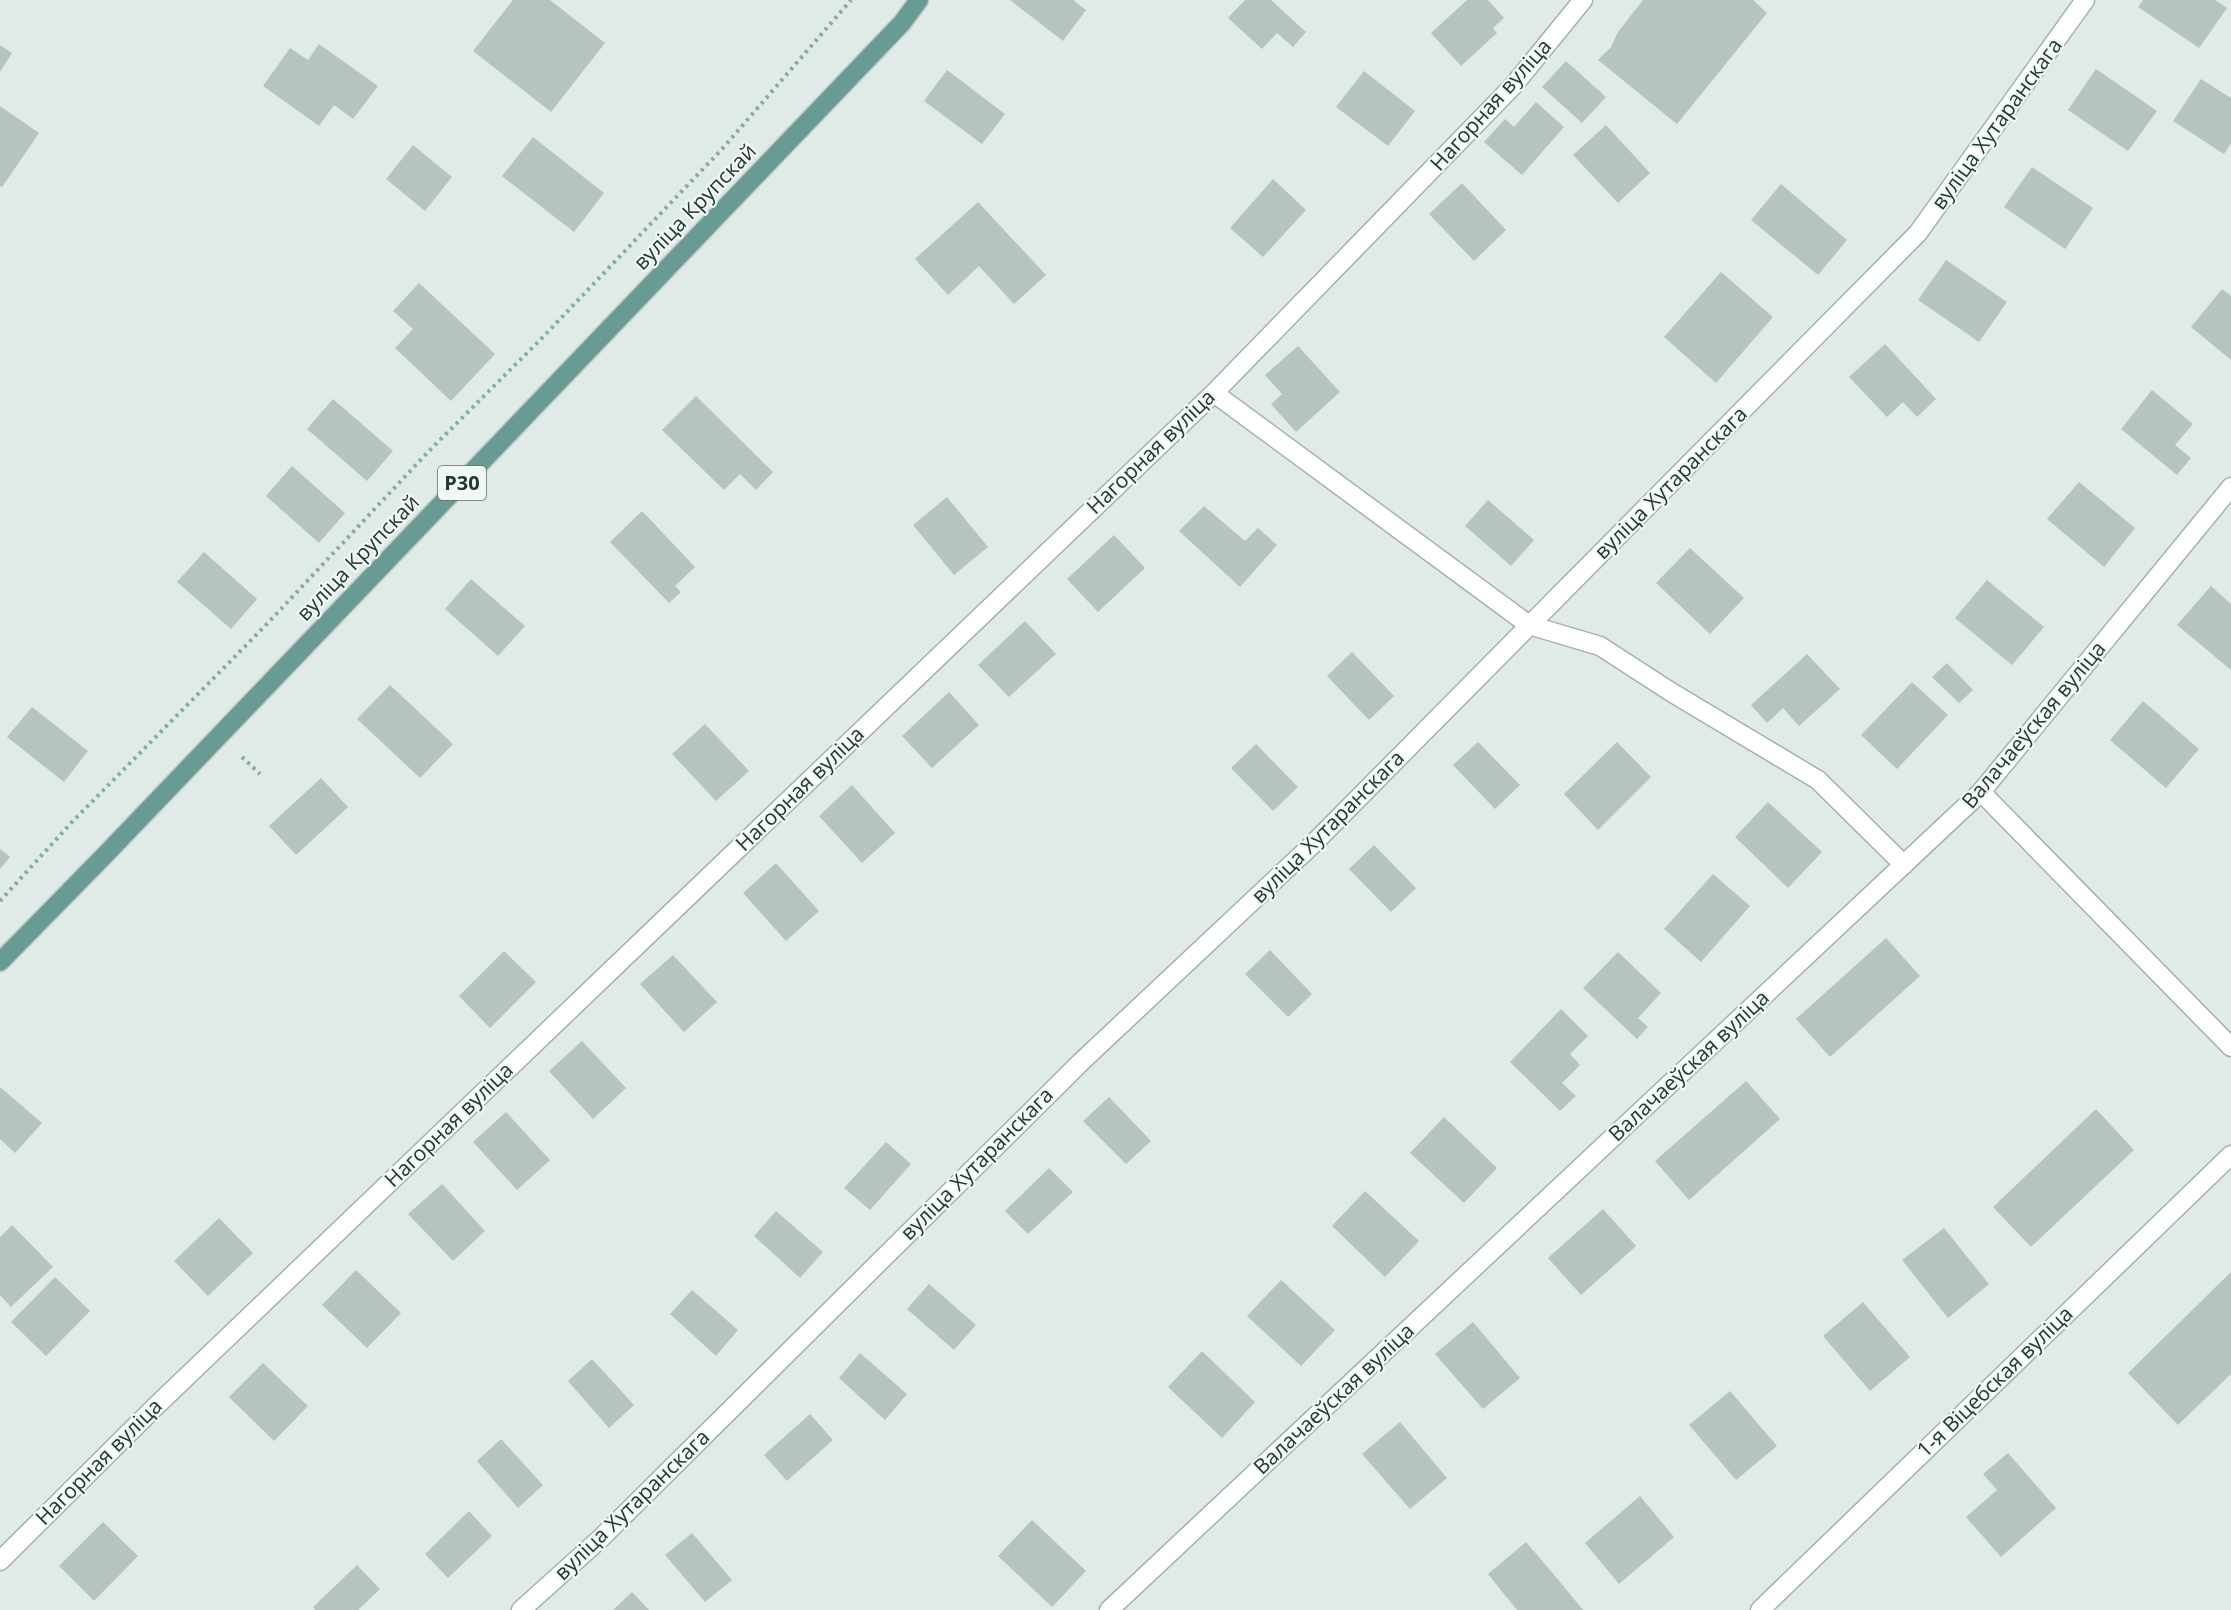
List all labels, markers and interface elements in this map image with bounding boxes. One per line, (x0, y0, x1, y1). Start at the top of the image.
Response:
street label: Нагорная вуліца (1423, 32, 1557, 176)
street label: вуліца Хутаранскага (1924, 32, 2068, 215)
street label: вуліца Крупскай (627, 137, 762, 275)
street label: Нагорная вуліца (1080, 383, 1221, 520)
street label: вуліца Хутаранскага (1588, 400, 1753, 565)
road number: Р30 (438, 466, 486, 500)
street label: вуліца Крупскай (290, 488, 425, 626)
street label: Валачаеўская вуліца (1955, 635, 2111, 814)
street label: Нагорная вуліца (729, 720, 870, 857)
street label: вуліца Хутаранскага (1245, 744, 1410, 909)
street label: Валачаеўская вуліца (1602, 983, 1775, 1147)
street label: Нагорная вуліца (378, 1056, 519, 1193)
street label: вуліца Хутаранскага (894, 1081, 1059, 1246)
street label: 1-я Віцебская вуліца (1910, 1299, 2078, 1463)
street label: Валачаеўская вуліца (1247, 1316, 1420, 1480)
street label: Нагорная вуліца (29, 1392, 168, 1531)
street label: вуліца Хутаранскага (548, 1423, 715, 1586)

